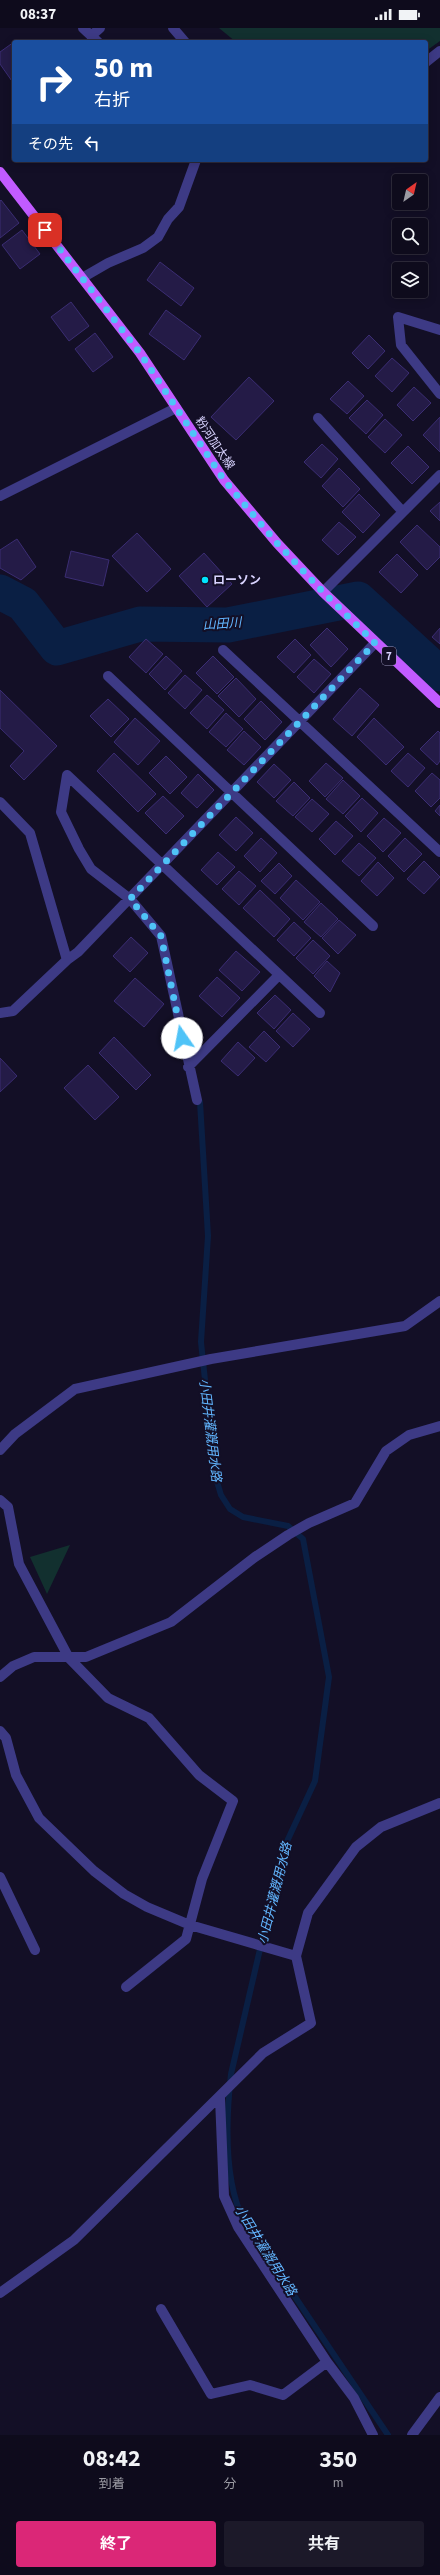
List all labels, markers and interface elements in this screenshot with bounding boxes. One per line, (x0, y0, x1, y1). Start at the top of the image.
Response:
text: 08:37 (20, 4, 56, 25)
text: 50 m (94, 48, 153, 88)
icon: right (28, 56, 80, 108)
text: 右折 (94, 88, 130, 113)
icon: left (81, 132, 103, 154)
text: その先 (28, 134, 73, 155)
north arrow (392, 174, 428, 210)
map controls (392, 174, 428, 298)
pin (28, 213, 62, 247)
button: search (392, 218, 428, 254)
icon: arrive (34, 219, 56, 241)
button: layers (392, 262, 428, 298)
street label: 粉河加太線 (191, 414, 238, 473)
place label: ローソン (213, 572, 261, 589)
marker: ローソン (200, 575, 210, 585)
water label: 山田川 (202, 614, 244, 634)
road number: 7 (382, 647, 396, 665)
position arrow (161, 1017, 203, 1059)
water label: 小田井灌漑用水路 (195, 1377, 225, 1484)
water label: 小田井灌漑用水路 (254, 1840, 297, 1946)
water label: 小田井灌漑用水路 (230, 2202, 301, 2300)
text: 08:42 (83, 2441, 141, 2476)
text: 5 (224, 2441, 236, 2476)
text: 350 (319, 2442, 357, 2477)
text: m (333, 2474, 344, 2492)
text: 到着 (99, 2475, 125, 2493)
text: 分 (223, 2475, 236, 2493)
button: 終了 (16, 2521, 216, 2567)
button: 共有 (224, 2521, 424, 2567)

